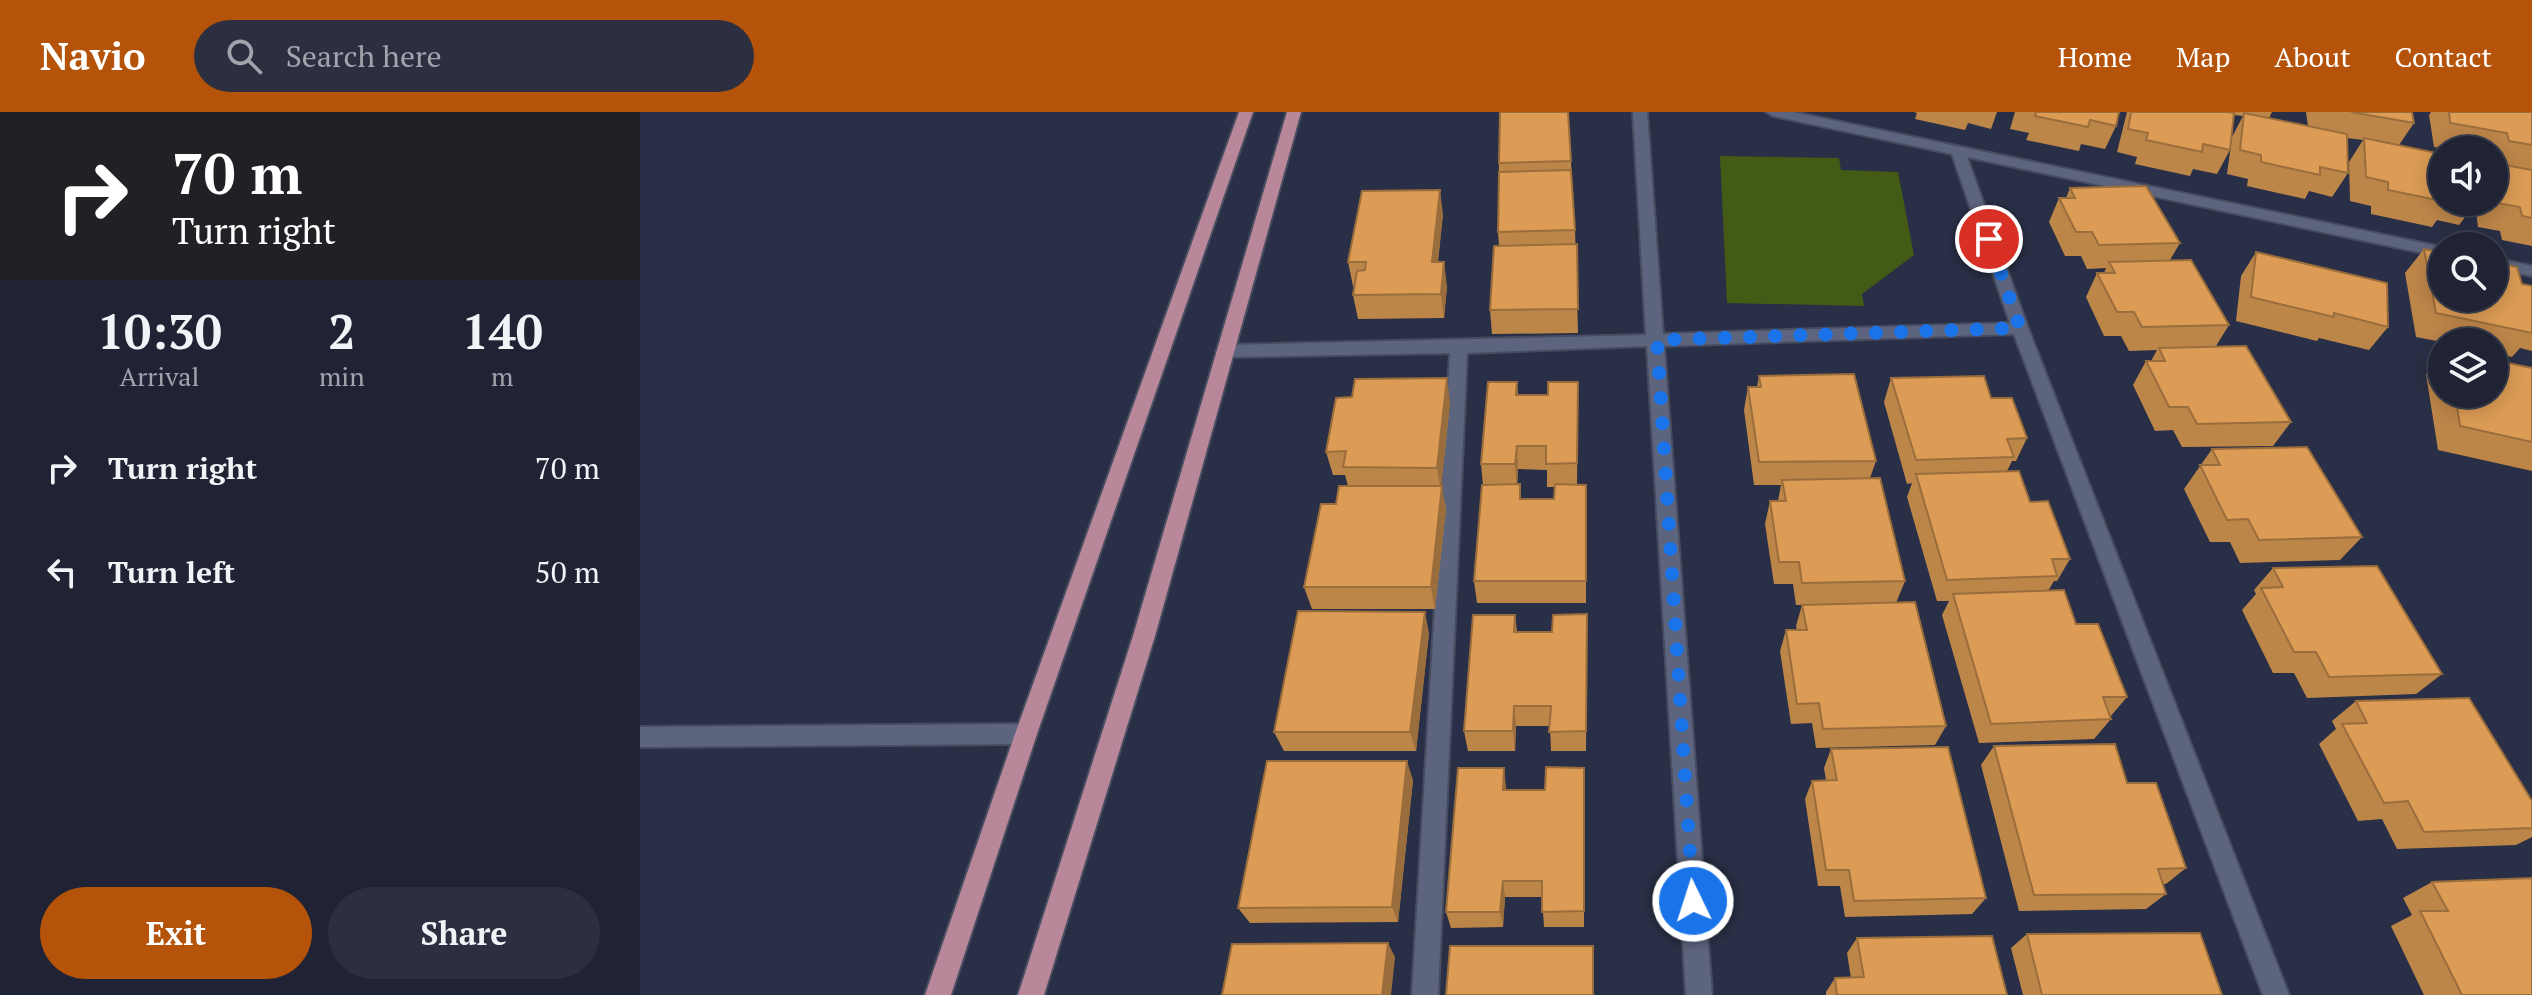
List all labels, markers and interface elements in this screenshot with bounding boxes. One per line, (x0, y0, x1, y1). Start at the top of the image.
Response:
search box (194, 20, 754, 92)
text: Navio (40, 31, 146, 81)
icon: search (222, 34, 266, 78)
text: Search here (286, 36, 442, 76)
text: Home (2058, 38, 2132, 75)
text: Map (2176, 38, 2230, 75)
text: About (2274, 38, 2351, 75)
text: Contact (2395, 38, 2492, 75)
text: 70 m (172, 136, 302, 210)
map controls (2428, 136, 2508, 408)
button: sound (2428, 136, 2508, 216)
icon: right (40, 144, 144, 248)
pin (1955, 205, 2023, 273)
text: Turn right (172, 207, 336, 254)
icon: arrive (1967, 217, 2011, 261)
button: search (2428, 232, 2508, 312)
text: 10:30 (97, 299, 222, 363)
text: 2 (328, 299, 355, 363)
text: 140 (462, 299, 543, 363)
button: layers (2428, 328, 2508, 408)
text: Arrival (120, 359, 199, 393)
text: min (319, 359, 365, 393)
text: m (491, 359, 514, 393)
icon: right (40, 446, 84, 490)
text: Turn right (108, 448, 257, 488)
text: 70 m (535, 448, 600, 488)
icon: left (40, 550, 84, 594)
text: Turn left (108, 552, 235, 592)
text: 50 m (535, 552, 600, 592)
position arrow (1651, 859, 1735, 943)
button: Exit (40, 887, 312, 979)
button: Share (328, 887, 600, 979)

